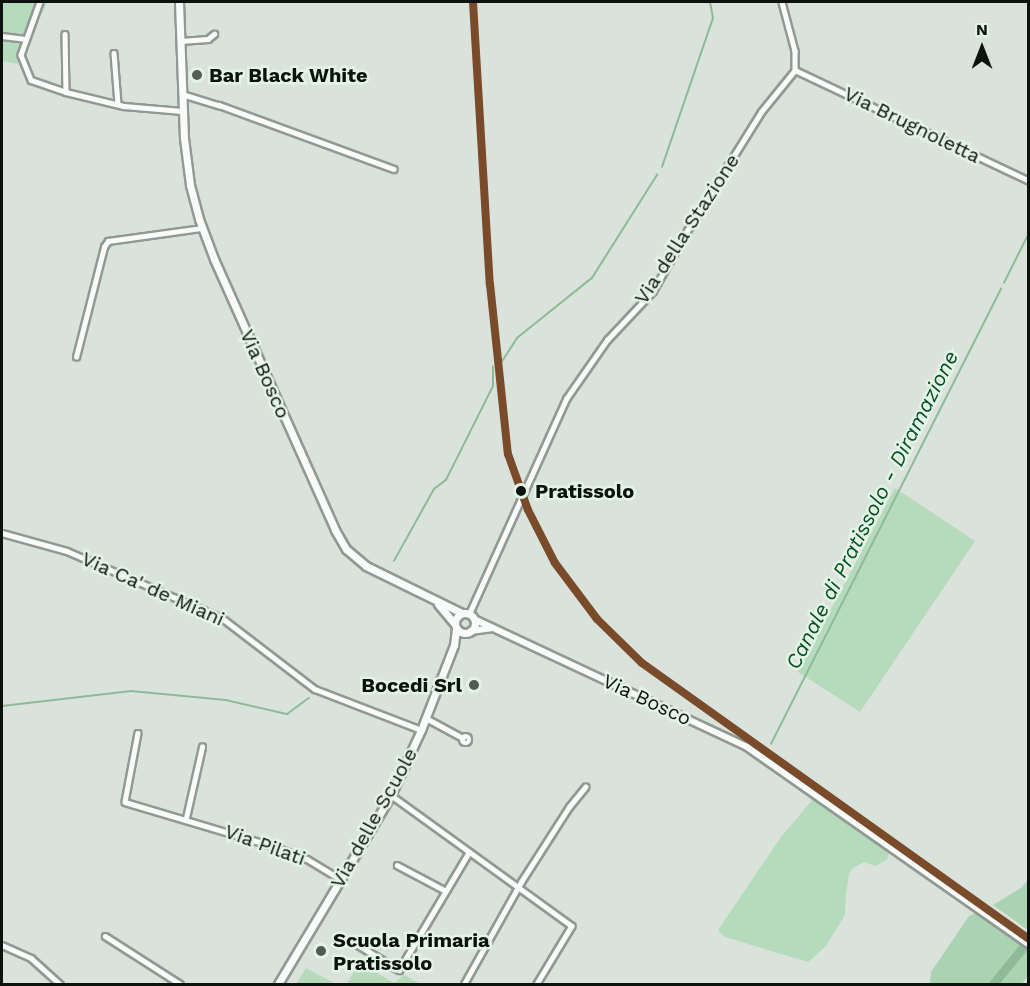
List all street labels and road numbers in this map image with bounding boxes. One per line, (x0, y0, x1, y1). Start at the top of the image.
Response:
street label: Via Brugnoletta (840, 82, 984, 168)
street label: Via della Stazione (629, 149, 745, 309)
street label: Via Bosco (235, 326, 295, 422)
street label: Via Ca' de Miani (78, 547, 228, 631)
street label: Via Bosco (599, 669, 695, 731)
street label: Via delle Scuole (325, 743, 423, 893)
street label: Via Pilati (221, 819, 309, 871)

